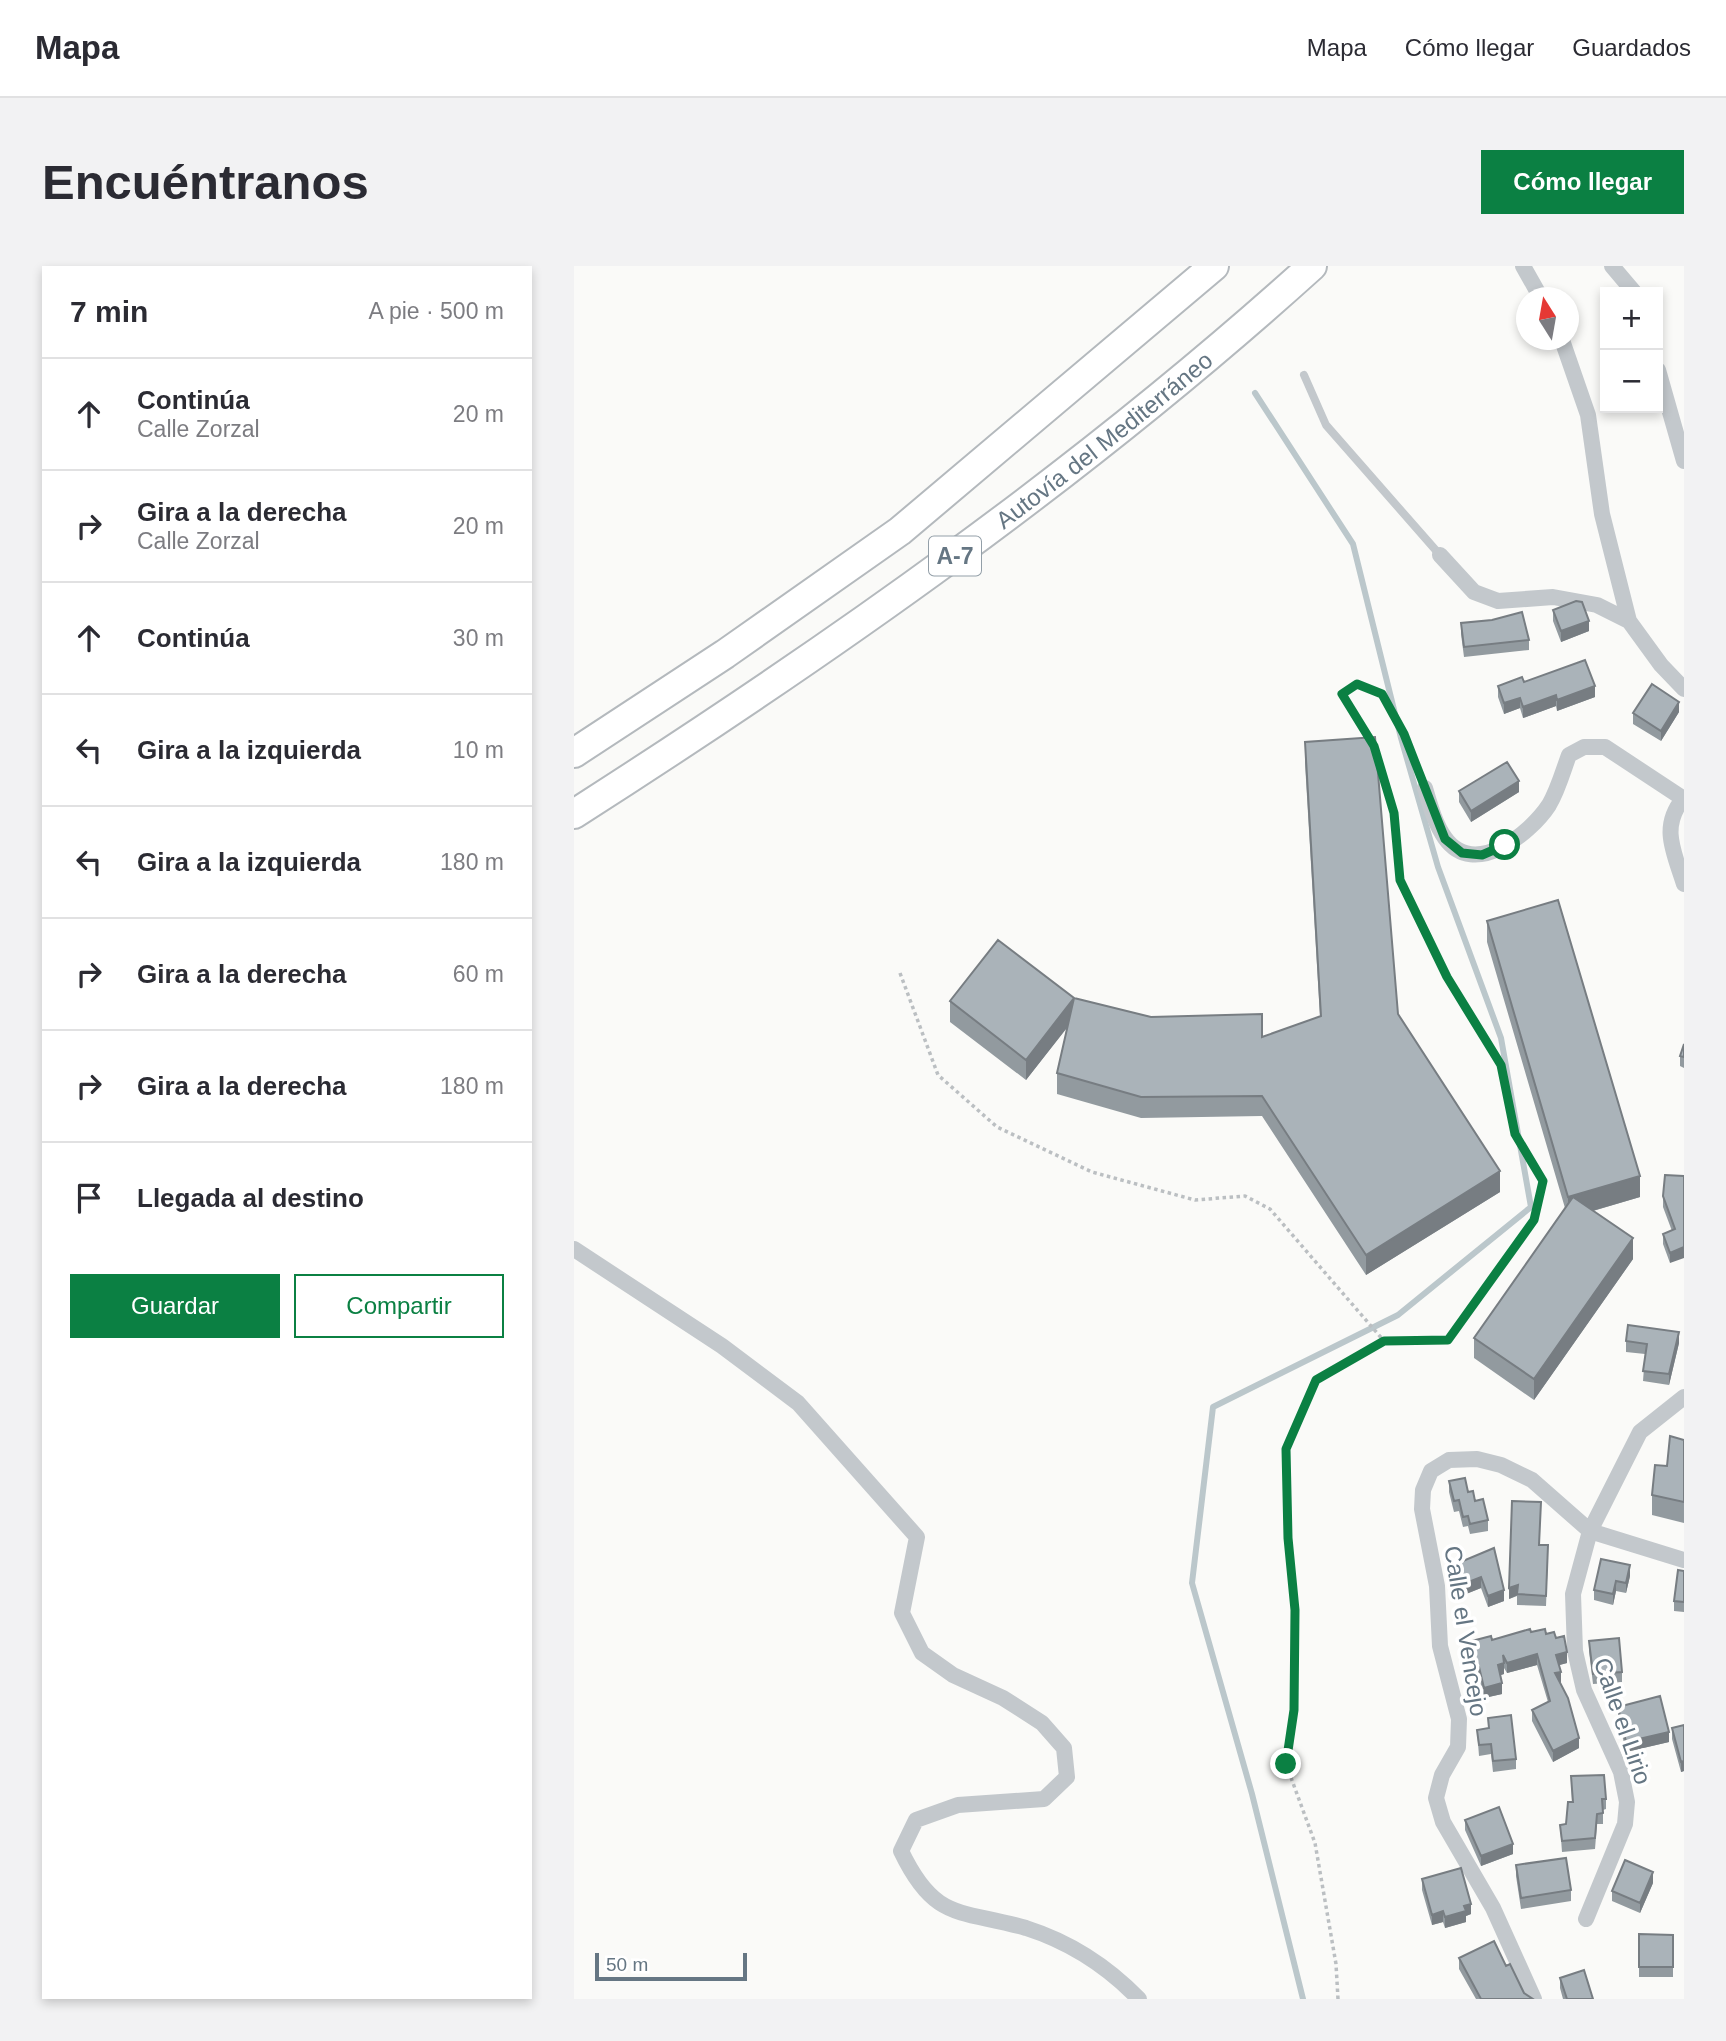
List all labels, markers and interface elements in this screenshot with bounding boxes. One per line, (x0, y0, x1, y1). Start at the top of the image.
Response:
text: Mapa (35, 29, 119, 66)
text: Mapa (1307, 34, 1367, 61)
text: Cómo llegar (1405, 34, 1534, 61)
text: Guardados (1572, 34, 1691, 61)
button: Cómo llegar (1481, 150, 1684, 214)
text: Encuéntranos (42, 155, 369, 209)
north arrow (1516, 287, 1579, 350)
map controls (1600, 287, 1663, 413)
button: + (1600, 287, 1663, 350)
text: 7 min (70, 295, 148, 328)
text: A pie · 500 m (368, 298, 504, 324)
street label: Autovía del Mediterráneo (990, 346, 1217, 534)
button: − (1600, 350, 1663, 413)
text: Continúa (137, 385, 250, 415)
icon: ahead (70, 395, 108, 433)
text: 20 m (453, 401, 504, 427)
text: Calle Zorzal (137, 416, 260, 442)
text: Gira a la derecha (137, 497, 347, 527)
icon: right (70, 507, 108, 545)
text: 20 m (453, 513, 504, 539)
text: Calle Zorzal (137, 528, 260, 554)
road number: A-7 (929, 536, 981, 576)
icon: ahead (70, 619, 108, 657)
text: Continúa (137, 623, 250, 653)
text: 30 m (453, 625, 504, 651)
icon: left (70, 731, 108, 769)
text: Gira a la izquierda (137, 735, 361, 765)
text: 10 m (453, 737, 504, 763)
route start (1489, 829, 1520, 860)
icon: left (70, 843, 108, 881)
text: Gira a la izquierda (137, 847, 361, 877)
text: 180 m (440, 849, 504, 875)
icon: right (70, 955, 108, 993)
text: Gira a la derecha (137, 959, 347, 989)
text: 60 m (453, 961, 504, 987)
icon: right (70, 1067, 108, 1105)
text: Gira a la derecha (137, 1071, 347, 1101)
text: 180 m (440, 1073, 504, 1099)
icon: arrive (70, 1179, 108, 1217)
text: Llegada al destino (137, 1183, 364, 1213)
button: Guardar (70, 1274, 280, 1338)
button: Compartir (294, 1274, 504, 1338)
street label: Calle el Vencejo (1439, 1544, 1493, 1718)
street label: Calle el Lirio (1589, 1654, 1657, 1788)
route end (1270, 1748, 1301, 1779)
scale bar (595, 1950, 747, 1982)
text: 50 m (606, 1954, 648, 1975)

